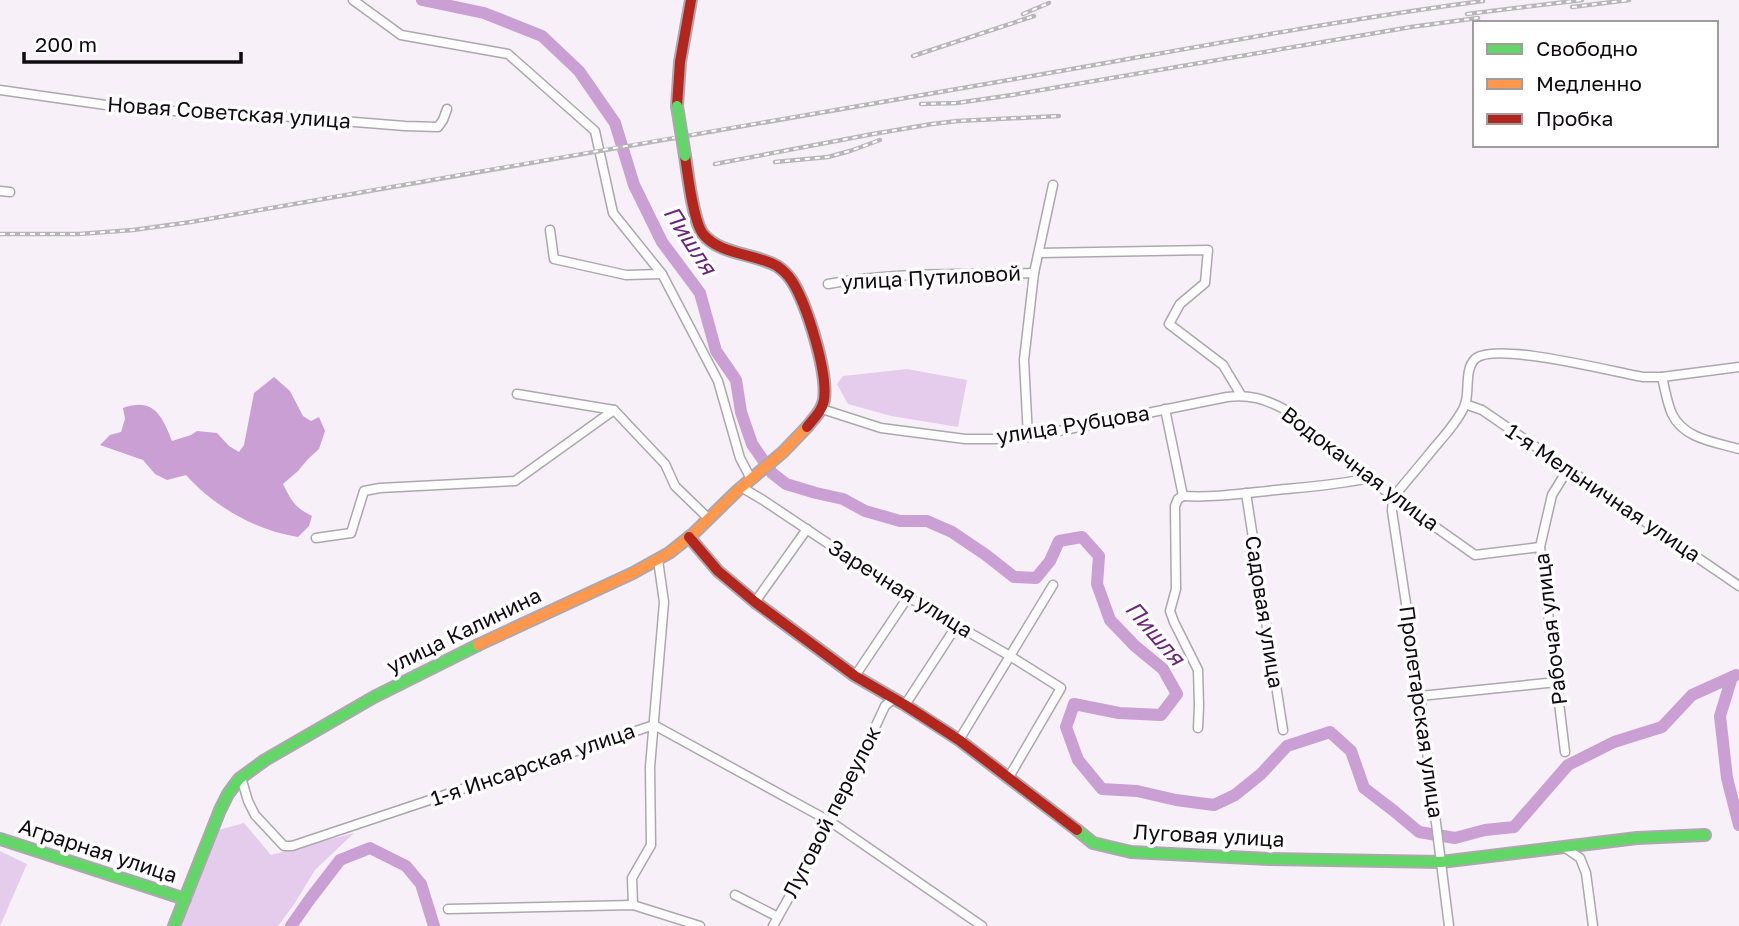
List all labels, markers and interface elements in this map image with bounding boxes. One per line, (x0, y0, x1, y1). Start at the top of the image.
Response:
scale bar (24, 21, 242, 65)
legend (1473, 21, 1718, 147)
text: 200 m (35, 31, 97, 57)
text: Свободно (1536, 35, 1638, 61)
text: Медленно (1536, 70, 1642, 96)
street label: Новая Советская улица (106, 91, 352, 133)
text: Пробка (1536, 105, 1614, 131)
water label: Пишля (658, 200, 724, 281)
street label: улица Путиловой (840, 259, 1021, 295)
street label: улица Рубцова (994, 399, 1151, 449)
street label: Водокачная улица (1277, 400, 1445, 536)
street label: 1-я Мельничная улица (1501, 417, 1706, 567)
street label: Заречная улица (823, 533, 978, 643)
street label: Садовая улица (1240, 534, 1290, 690)
street label: Рабочая улица (1528, 552, 1572, 707)
street label: улица Калинина (382, 581, 545, 679)
water label: Пишля (1120, 594, 1193, 672)
street label: Пролетарская улица (1394, 604, 1450, 820)
street label: 1-я Инсарская улица (427, 717, 638, 811)
street label: Луговой переулок (777, 721, 886, 902)
street label: Аграрная улица (16, 812, 181, 888)
street label: Луговая улица (1133, 818, 1285, 852)

